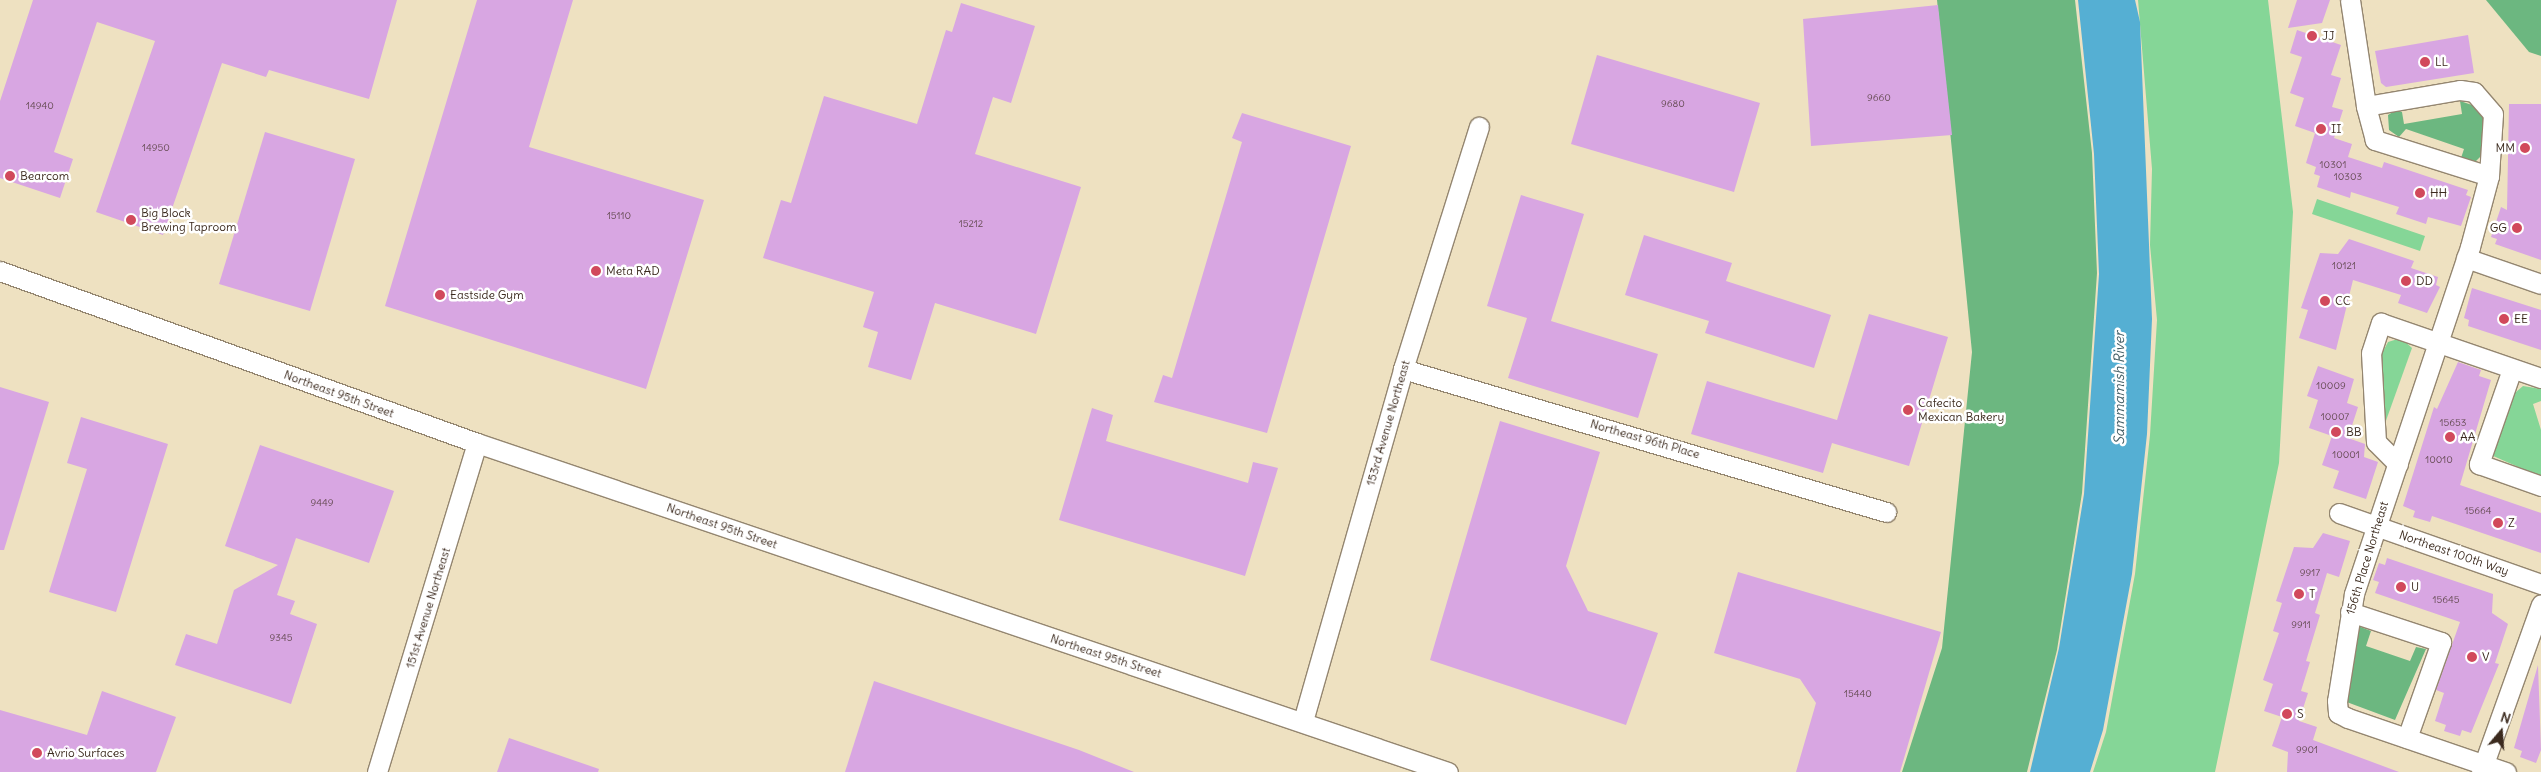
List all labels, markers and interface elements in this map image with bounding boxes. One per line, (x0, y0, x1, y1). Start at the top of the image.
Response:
place label: JJ (2322, 29, 2334, 43)
marker: JJ (2306, 30, 2318, 42)
place label: LL (2435, 55, 2448, 69)
marker: LL (2419, 56, 2431, 68)
house number: 9660 (1867, 92, 1891, 104)
house number: 9680 (1661, 98, 1685, 110)
house number: 14940 (26, 100, 54, 112)
place label: II (2331, 122, 2341, 136)
marker: II (2315, 123, 2327, 135)
place label: MM (2496, 141, 2515, 155)
house number: 14950 (142, 142, 170, 154)
marker: MM (2519, 142, 2531, 154)
house number: 10301 (2320, 159, 2346, 171)
place label: Bearcom (20, 169, 69, 183)
marker: Bearcom (4, 170, 16, 182)
house number: 10303 (2334, 171, 2362, 183)
place label: HH (2430, 186, 2447, 200)
marker: HH (2414, 187, 2426, 199)
place label: Big Block Brewing Taproom (141, 206, 236, 234)
house number: 15110 (607, 210, 631, 222)
marker: Big Block Brewing Taproom (125, 214, 137, 226)
house number: 15212 (959, 218, 983, 230)
place label: GG (2490, 221, 2507, 235)
marker: GG (2511, 222, 2523, 234)
house number: 10121 (2332, 260, 2356, 272)
place label: Meta RAD (606, 264, 660, 278)
marker: Meta RAD (590, 265, 602, 277)
place label: DD (2416, 274, 2433, 288)
marker: DD (2400, 275, 2412, 287)
place label: Eastside Gym (450, 288, 524, 302)
marker: Eastside Gym (434, 289, 446, 301)
place label: CC (2335, 294, 2351, 308)
marker: CC (2319, 295, 2331, 307)
place label: EE (2514, 312, 2528, 326)
marker: EE (2498, 313, 2510, 325)
water label: Sammamish River (2111, 331, 2127, 445)
street label: 153rd Avenue Northeast (1363, 359, 1413, 487)
street label: Northeast 95th Street (282, 367, 396, 421)
house number: 10009 (2316, 380, 2346, 392)
place label: Cafecito Mexican Bakery (1918, 396, 2004, 424)
marker: Cafecito Mexican Bakery (1902, 404, 1914, 416)
house number: 10007 (2321, 411, 2349, 423)
street label: Northeast 96th Place (1589, 416, 1701, 462)
house number: 15653 (2440, 417, 2466, 429)
place label: BB (2346, 425, 2362, 439)
marker: BB (2330, 426, 2342, 438)
place label: AA (2460, 430, 2475, 444)
marker: AA (2444, 431, 2456, 443)
house number: 10001 (2332, 449, 2360, 461)
house number: 10010 (2425, 454, 2453, 466)
house number: 9449 (310, 497, 334, 509)
street label: Northeast 95th Street (665, 500, 779, 552)
street label: 156th Place Northeast (2343, 500, 2391, 616)
house number: 15664 (2464, 505, 2492, 517)
place label: Z (2508, 516, 2515, 530)
marker: Z (2492, 517, 2504, 529)
street label: Northeast 100th Way (2397, 527, 2511, 579)
street label: 151st Avenue Northeast (403, 546, 453, 670)
house number: 9917 (2300, 567, 2320, 579)
place label: U (2411, 580, 2419, 594)
marker: U (2395, 581, 2407, 593)
place label: T (2309, 587, 2315, 601)
marker: T (2293, 588, 2305, 600)
house number: 15645 (2432, 594, 2460, 606)
house number: 9911 (2291, 619, 2311, 631)
street label: Northeast 95th Street (1049, 631, 1163, 681)
house number: 9345 (270, 632, 292, 644)
place label: V (2482, 650, 2489, 664)
marker: V (2466, 651, 2478, 663)
house number: 15440 (1844, 688, 1872, 700)
place label: S (2297, 707, 2304, 721)
north arrow (2476, 707, 2526, 757)
marker: S (2281, 708, 2293, 720)
text: N (2498, 708, 2513, 728)
house number: 9901 (2296, 744, 2318, 756)
place label: Avrio Surfaces (47, 746, 125, 760)
marker: Avrio Surfaces (31, 747, 43, 759)

